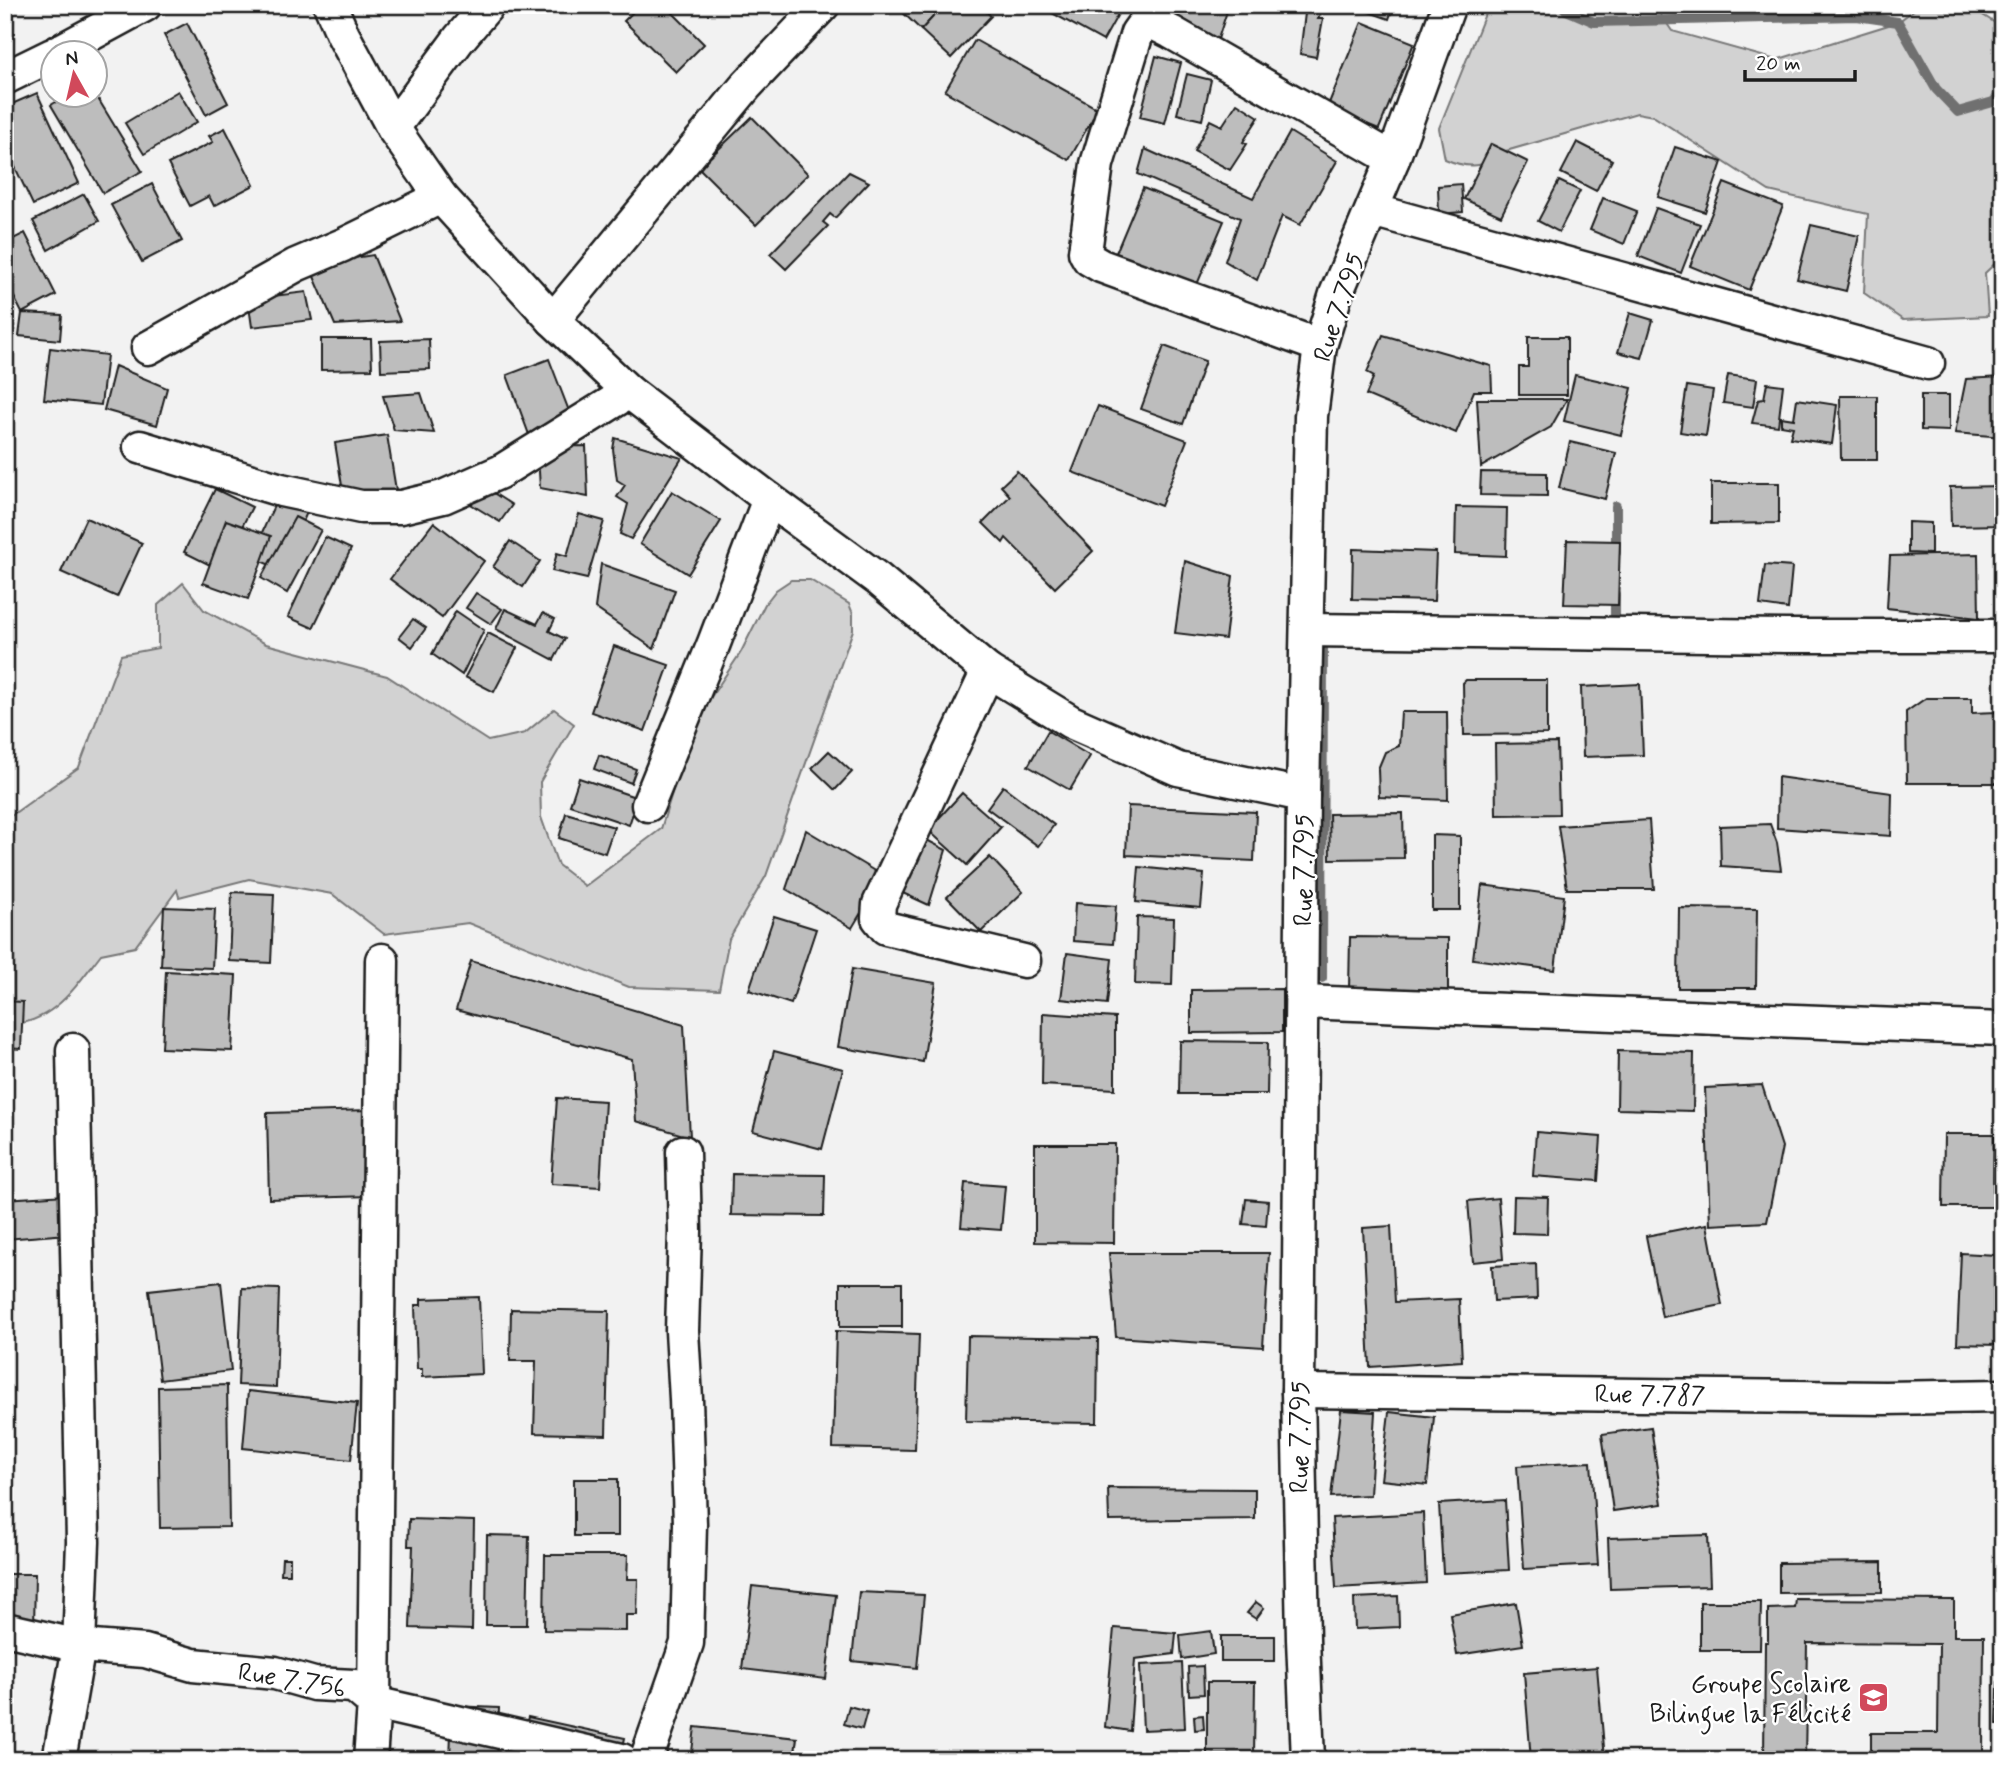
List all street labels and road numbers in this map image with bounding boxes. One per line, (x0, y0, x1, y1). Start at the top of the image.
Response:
street label: Rue 7.795 (1306, 249, 1373, 366)
street label: Rue 7.795 (1288, 814, 1322, 926)
street label: Rue 7.787 (1594, 1378, 1706, 1414)
street label: Rue 7.795 (1284, 1381, 1318, 1493)
street label: Rue 7.756 (235, 1656, 348, 1706)

